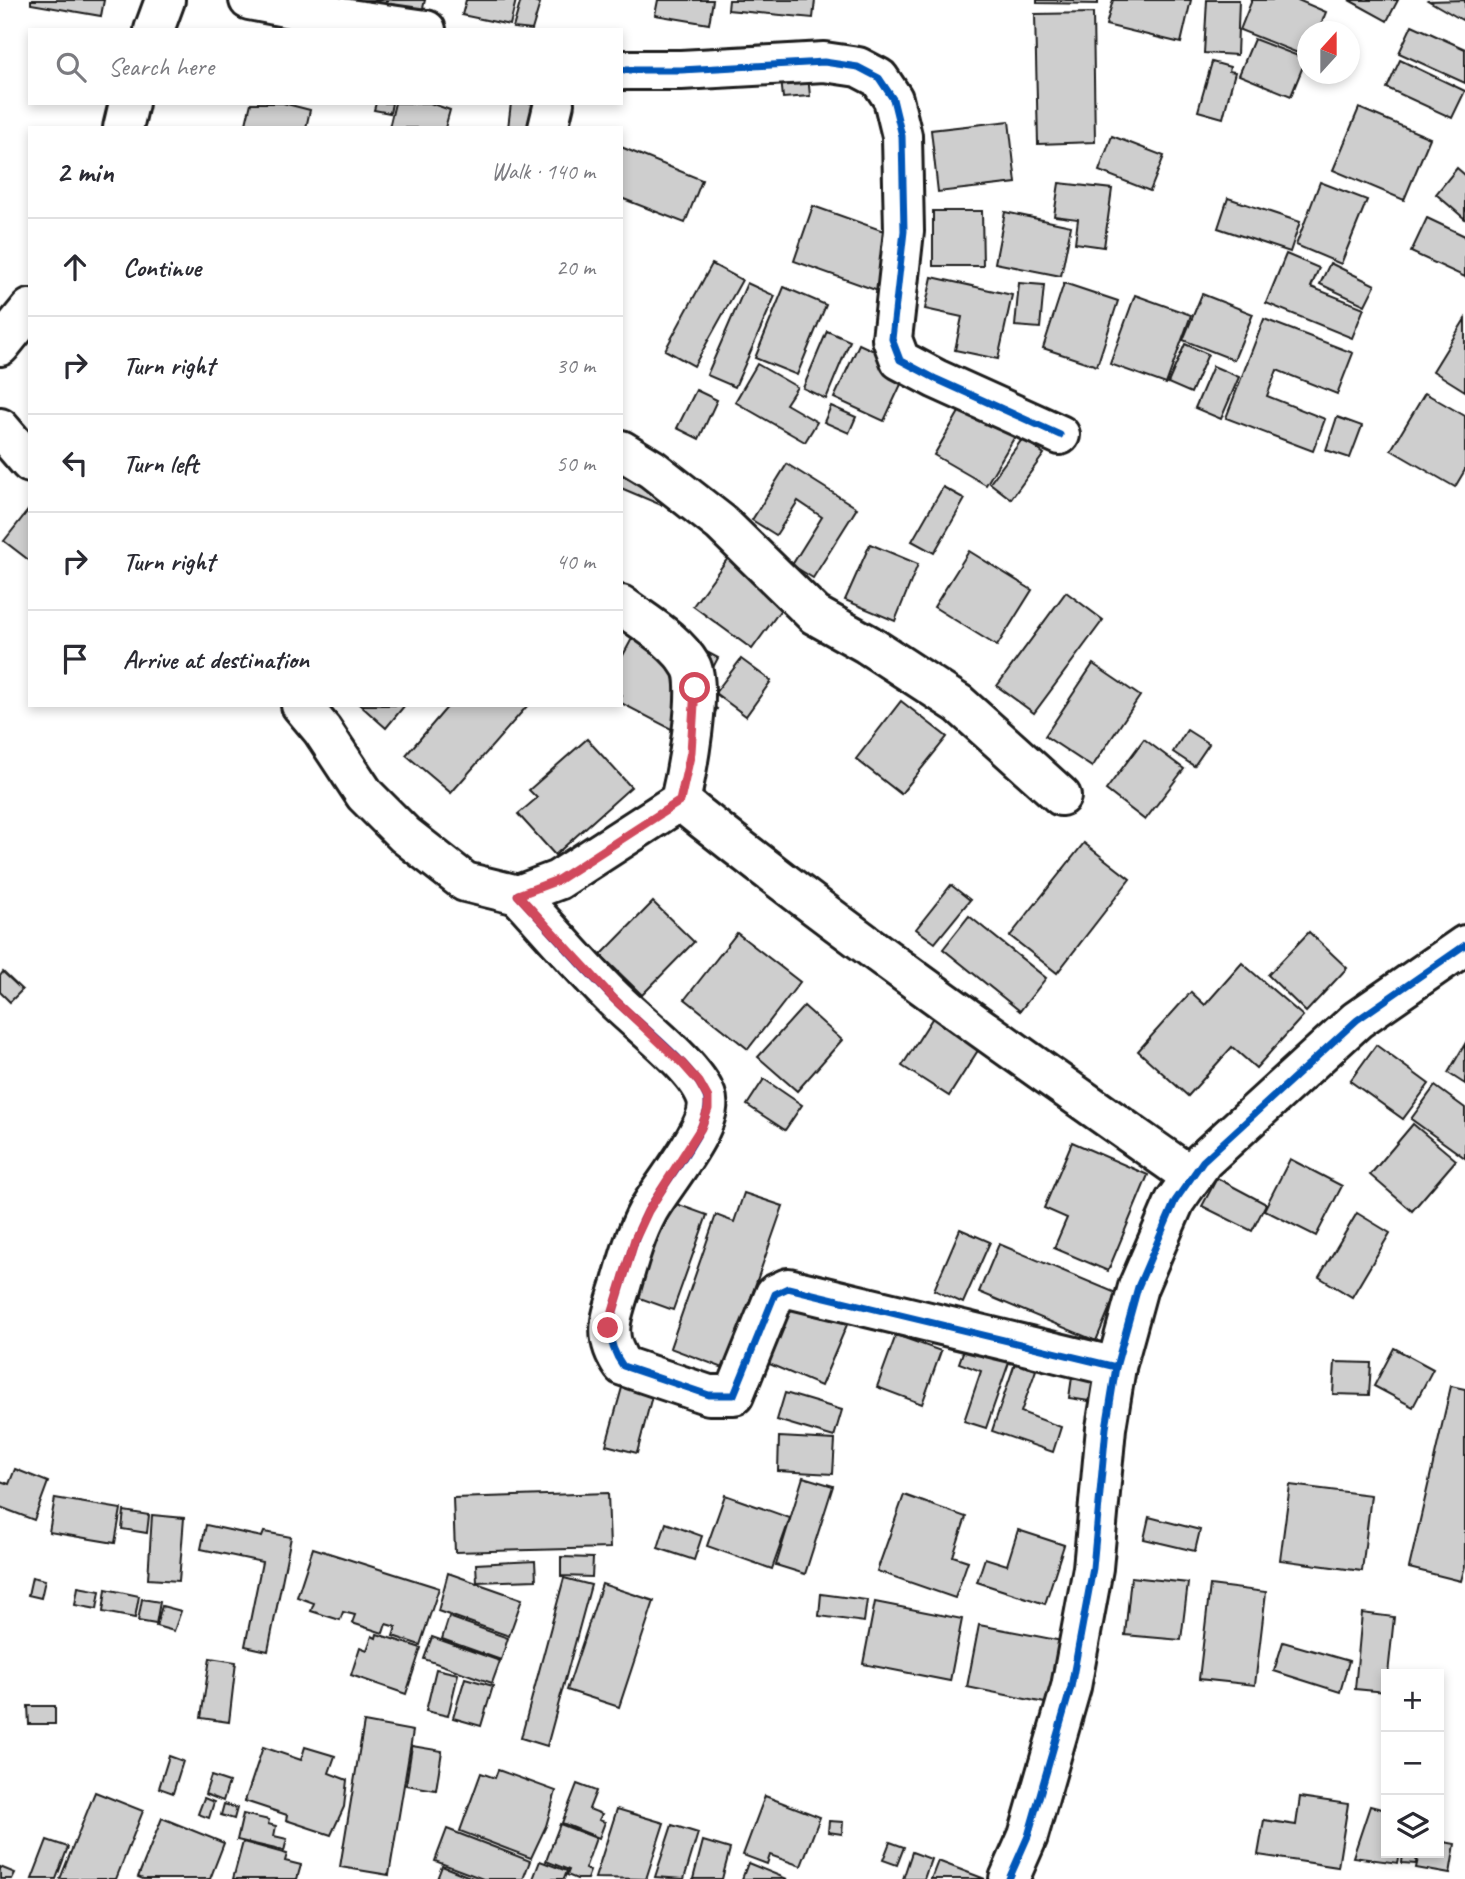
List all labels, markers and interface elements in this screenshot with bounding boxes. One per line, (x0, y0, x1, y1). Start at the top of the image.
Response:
north arrow (1297, 21, 1360, 84)
search box (28, 28, 623, 105)
icon: search (52, 48, 90, 86)
text: Search here (108, 50, 214, 83)
text: 2 min (56, 153, 113, 191)
text: Walk · 140 m (491, 157, 595, 186)
icon: ahead (56, 248, 94, 286)
text: Continue (123, 251, 201, 284)
text: 20 m (556, 253, 595, 282)
icon: right (56, 346, 94, 384)
text: Turn right (123, 349, 214, 382)
text: 30 m (556, 351, 595, 380)
icon: left (56, 444, 94, 482)
text: Turn left (123, 447, 198, 480)
text: 50 m (556, 449, 595, 478)
icon: right (56, 542, 94, 580)
text: Turn right (123, 545, 214, 578)
text: 40 m (556, 547, 595, 576)
icon: arrive (56, 640, 94, 678)
text: Arrive at destination (123, 643, 309, 676)
route start (679, 672, 710, 703)
route end (592, 1312, 623, 1343)
map controls (1381, 1669, 1444, 1858)
button: + (1381, 1669, 1444, 1732)
button: − (1381, 1732, 1444, 1795)
button: layers (1381, 1795, 1444, 1858)

